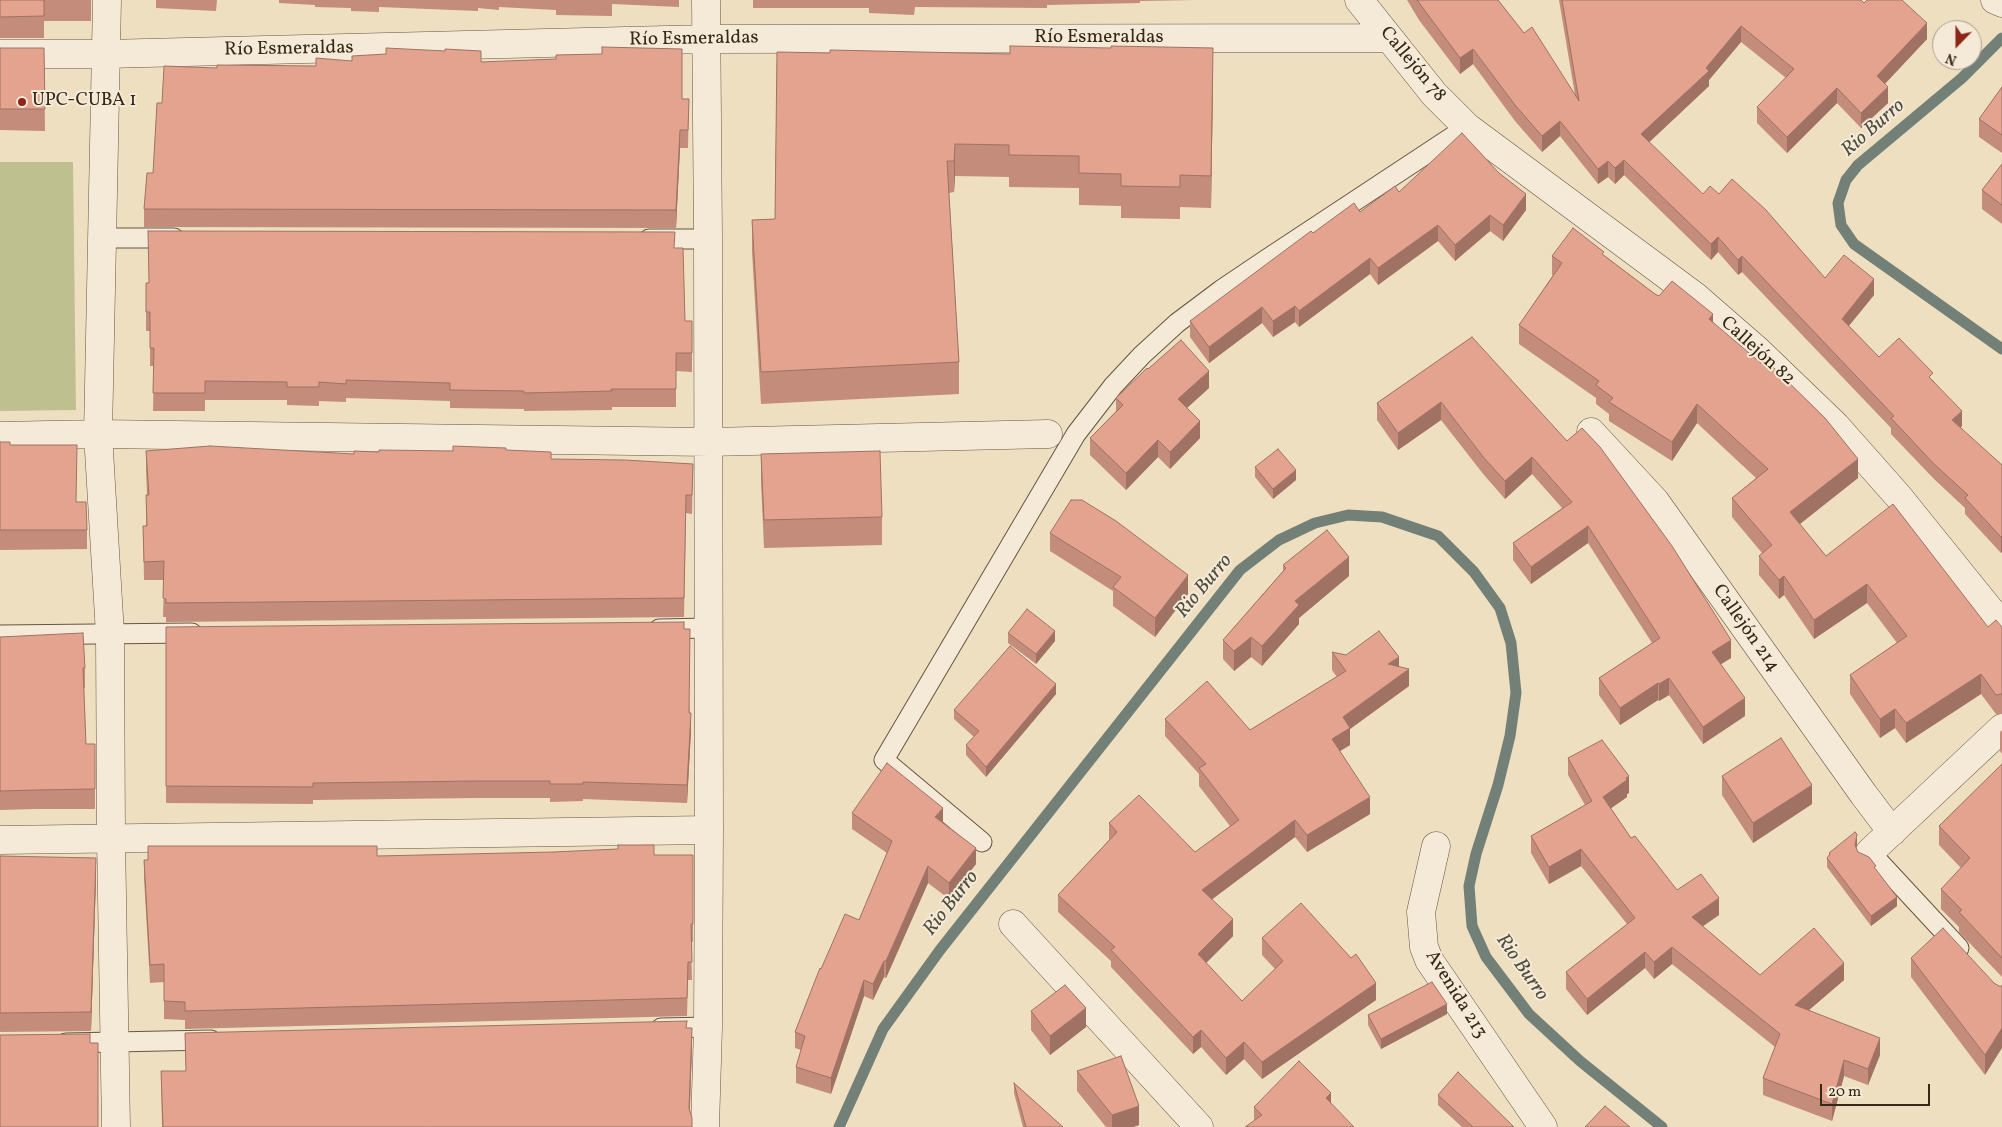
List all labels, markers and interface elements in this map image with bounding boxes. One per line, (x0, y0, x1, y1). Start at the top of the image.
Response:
north arrow (1932, 20, 1982, 70)
street label: Callejón 78 (1374, 23, 1450, 107)
street label: Río Esmeraldas (629, 27, 759, 53)
street label: Río Esmeraldas (1034, 28, 1164, 50)
street label: Río Esmeraldas (224, 37, 354, 63)
text: N (1943, 48, 1960, 69)
place label: UPC-CUBA 1 (32, 91, 137, 113)
water label: Rio Burro (1837, 95, 1911, 163)
marker: UPC-CUBA 1 (16, 96, 28, 108)
street label: Callejón 82 (1715, 313, 1799, 391)
water label: Rio Burro (1171, 550, 1239, 624)
street label: Callejón 214 (1706, 581, 1784, 677)
water label: Rio Burro (919, 867, 985, 941)
water label: Rio Burro (1489, 930, 1553, 1006)
street label: Avenida 213 (1419, 947, 1491, 1043)
scale bar (1822, 1074, 1932, 1106)
text: 20 m (1828, 1082, 1861, 1103)

